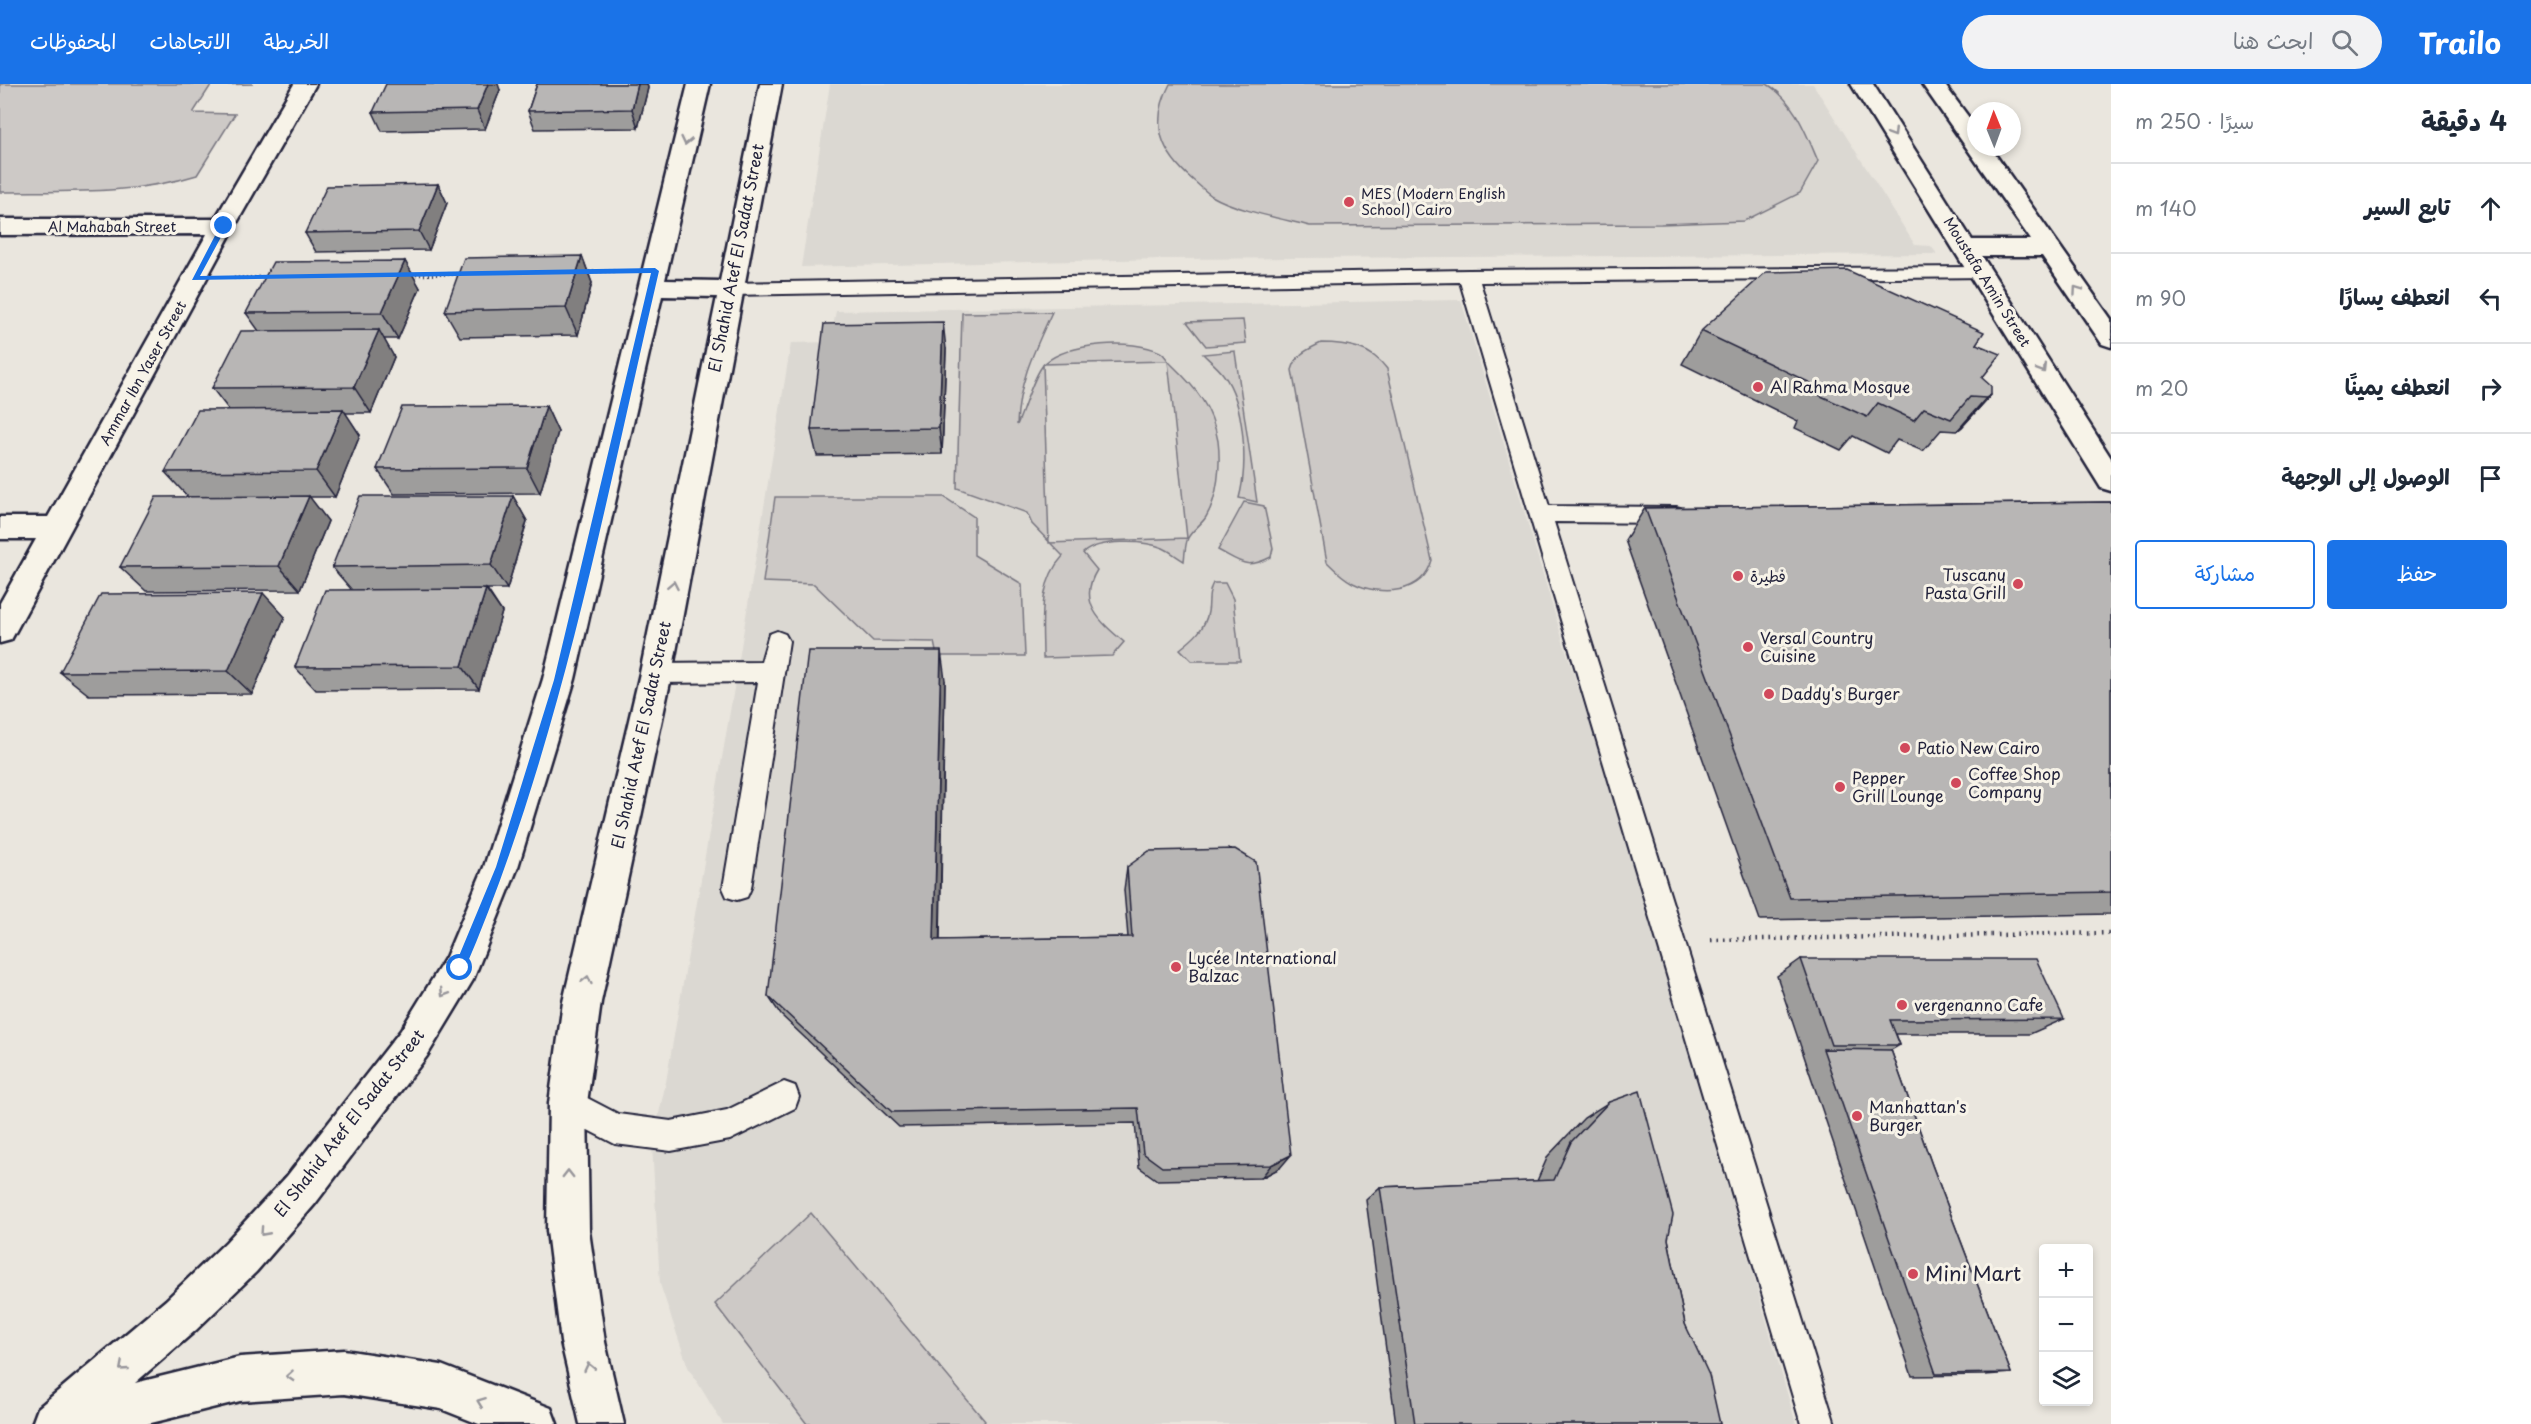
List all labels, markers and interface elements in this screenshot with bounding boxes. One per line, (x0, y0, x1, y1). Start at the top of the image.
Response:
search box (1962, 15, 2382, 69)
text: Trailo (2418, 21, 2501, 64)
text: ابحث هنا (2233, 23, 2313, 56)
text: المحفوظات (30, 24, 116, 56)
text: الاتجاهات (149, 24, 231, 56)
text: الخريطة (264, 24, 329, 56)
icon: search (2328, 26, 2361, 59)
text: 4 دقيقة (2421, 101, 2507, 140)
north arrow (1967, 102, 2021, 156)
text: سيرًا · 250 m (2135, 106, 2254, 136)
one-way arrow (1886, 127, 1898, 137)
one-way arrow (680, 136, 693, 146)
street label: El Shahid Atef El Sadat Street (701, 141, 769, 374)
place label: MES (Modern English School) Cairo (1361, 183, 1506, 220)
text: تابع السير (2365, 189, 2450, 222)
icon: ahead (2474, 192, 2507, 225)
text: 140 m (2135, 193, 2197, 223)
marker: MES (Modern English School) Cairo (1342, 195, 1356, 209)
route end (210, 212, 236, 238)
street label: Moustafa Amin Street (1939, 213, 2036, 351)
street label: Al Mahabah Street (48, 216, 177, 237)
text: انعطف يسارًا (2339, 279, 2450, 312)
icon: left (2474, 282, 2507, 315)
text: 90 m (2135, 283, 2186, 313)
one-way arrow (2073, 286, 2084, 297)
street label: Ammar Ibn Yaser Street (94, 296, 191, 449)
one-way arrow (2035, 362, 2046, 373)
text: انعطف يمينًا (2345, 369, 2450, 402)
icon: right (2474, 372, 2507, 405)
text: 20 m (2135, 373, 2188, 403)
place label: Al Rahma Mosque (1770, 374, 1910, 398)
marker: Al Rahma Mosque (1751, 380, 1765, 394)
text: الوصول إلى الوجهة (2281, 459, 2450, 492)
icon: arrive (2474, 462, 2507, 495)
button: مشاركة (2135, 540, 2315, 609)
button: حفظ (2327, 540, 2507, 609)
place label: Tuscany Pasta Grill (1925, 562, 2006, 604)
place label: فطيرة (1750, 563, 1786, 587)
marker: فطيرة (1731, 569, 1745, 583)
marker: Tuscany Pasta Grill (2011, 577, 2025, 591)
one-way arrow (666, 580, 679, 590)
street label: El Shahid Atef El Sadat Street (604, 618, 676, 851)
place label: Versal Country Cuisine (1760, 625, 1873, 667)
marker: Versal Country Cuisine (1741, 640, 1755, 654)
place label: Daddy's Burger (1781, 681, 1900, 705)
marker: Daddy's Burger (1762, 687, 1776, 701)
place label: Patio New Cairo (1917, 735, 2040, 759)
marker: Patio New Cairo (1898, 741, 1912, 755)
place label: Coffee Shop Company (1968, 761, 2061, 803)
place label: Pepper Grill Lounge (1852, 765, 1944, 807)
marker: Coffee Shop Company (1949, 776, 1963, 790)
marker: Pepper Grill Lounge (1833, 780, 1847, 794)
place label: Lycée International Balzac (1188, 945, 1337, 987)
route start (446, 954, 472, 980)
marker: Lycée International Balzac (1169, 960, 1183, 974)
one-way arrow (579, 975, 592, 985)
one-way arrow (440, 987, 452, 997)
place label: vergenanno Cafe (1914, 992, 2043, 1016)
marker: vergenanno Cafe (1895, 998, 1909, 1012)
street label: El Shahid Atef El Sadat Street (267, 1023, 429, 1221)
place label: Manhattan's Burger (1869, 1094, 1967, 1136)
marker: Manhattan's Burger (1850, 1109, 1864, 1123)
one-way arrow (562, 1169, 574, 1178)
one-way arrow (260, 1225, 271, 1236)
map controls (2039, 1244, 2093, 1406)
button: + (2039, 1244, 2093, 1298)
place label: Mini Mart (1925, 1258, 2021, 1288)
marker: Mini Mart (1906, 1267, 1920, 1281)
button: − (2039, 1298, 2093, 1352)
button: layers (2039, 1352, 2093, 1406)
one-way arrow (119, 1360, 130, 1371)
one-way arrow (583, 1362, 596, 1372)
one-way arrow (286, 1369, 295, 1382)
one-way arrow (476, 1397, 487, 1409)

